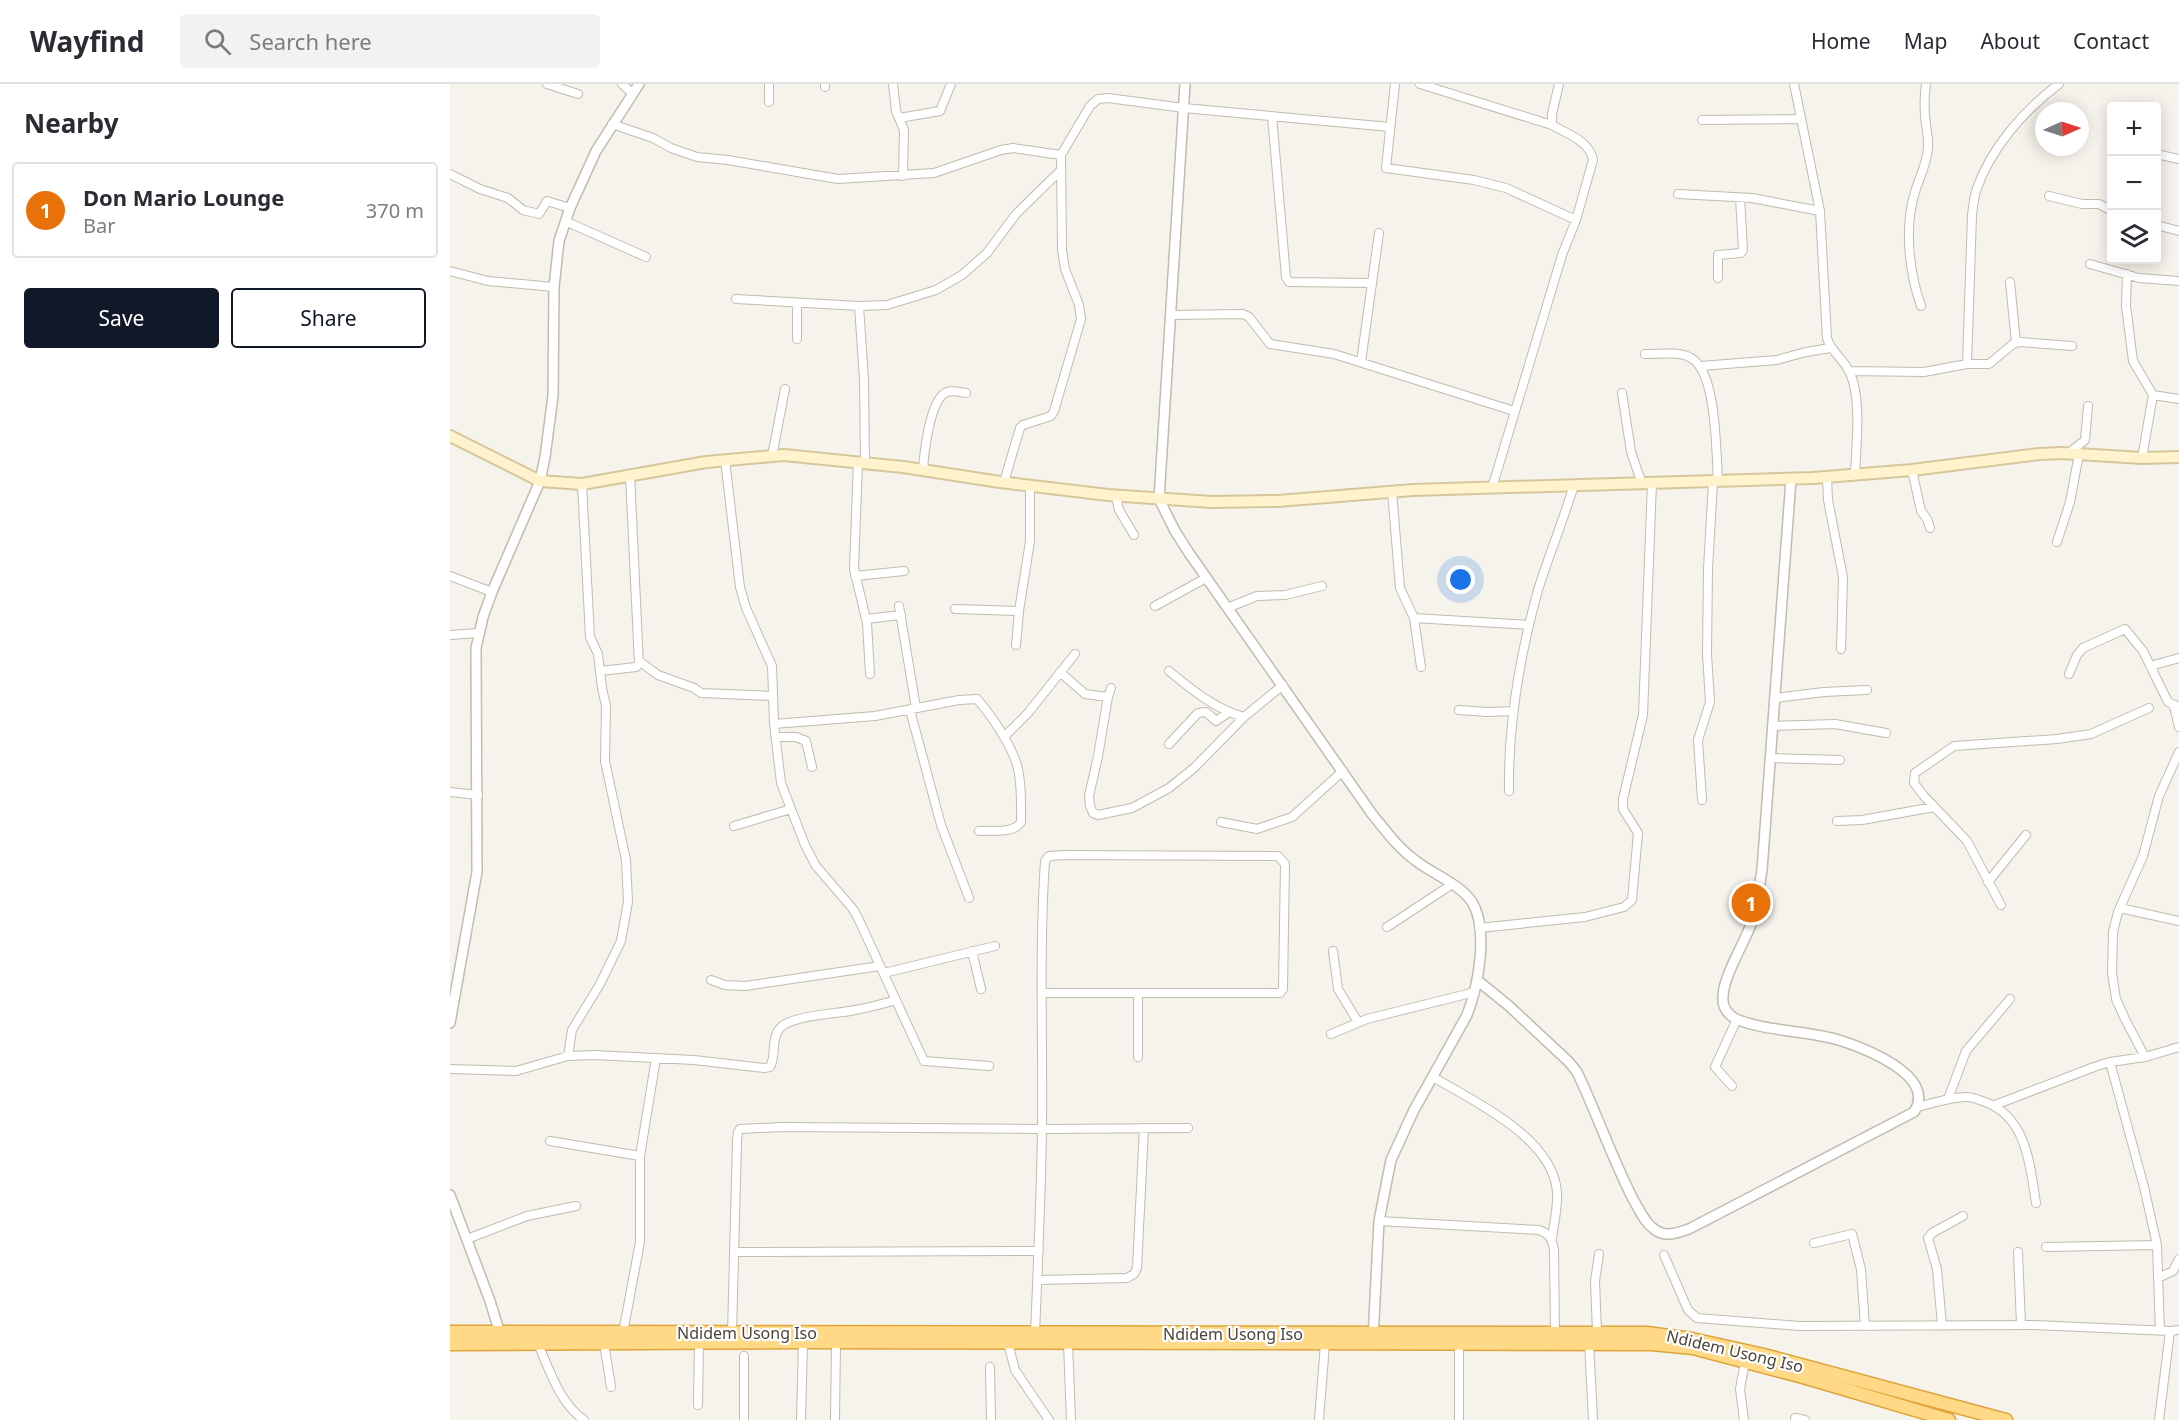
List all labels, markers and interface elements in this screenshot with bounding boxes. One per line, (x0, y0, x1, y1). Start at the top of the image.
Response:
search box (180, 14, 600, 68)
text: Wayfind (30, 22, 144, 60)
icon: search (201, 25, 234, 58)
text: Search here (249, 26, 372, 56)
text: Home (1811, 27, 1871, 55)
text: Map (1904, 27, 1947, 55)
text: About (1980, 27, 2040, 55)
text: Contact (2073, 27, 2149, 55)
north arrow (2035, 102, 2089, 156)
map controls (2107, 102, 2161, 264)
button: + (2107, 102, 2161, 156)
text: Nearby (24, 105, 119, 141)
button: − (2107, 156, 2161, 210)
text: Don Mario Lounge (83, 182, 284, 212)
text: 1 (40, 197, 51, 224)
text: 370 m (366, 197, 424, 224)
button: layers (2107, 210, 2161, 264)
text: Bar (83, 212, 115, 239)
button: Save (24, 288, 219, 348)
button: Share (231, 288, 426, 348)
your location (1446, 565, 1475, 594)
pin: 1 (1732, 880, 1770, 926)
street label: Ndidem Usong Iso (677, 1322, 817, 1344)
street label: Ndidem Usong Iso (1163, 1323, 1303, 1345)
street label: Ndidem Usong Iso (1664, 1325, 1806, 1377)

